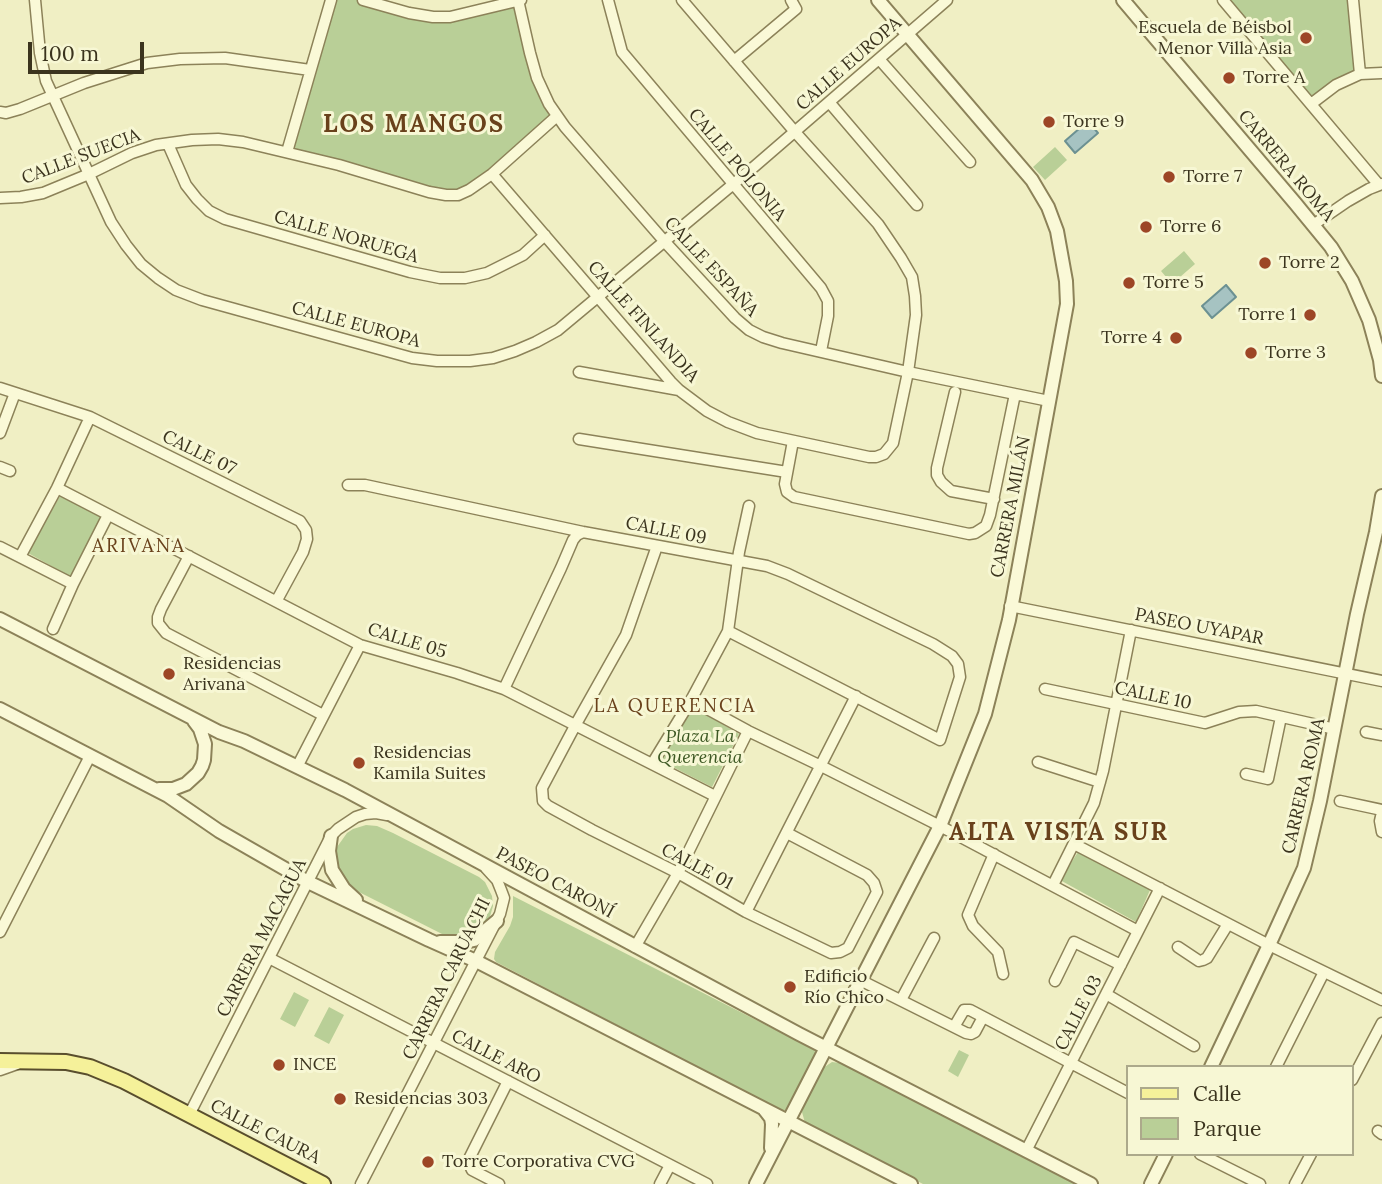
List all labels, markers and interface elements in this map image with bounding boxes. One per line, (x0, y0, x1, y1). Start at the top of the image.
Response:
street label: CALLE EUROPA (792, 13, 906, 115)
place label: Escuela de Béisbol Menor Villa Asia (1138, 17, 1292, 60)
scale bar (32, 28, 147, 72)
marker: Escuela de Béisbol Menor Villa Asia (1298, 30, 1314, 46)
text: 100 m (41, 40, 99, 67)
place label: Torre A (1243, 67, 1305, 89)
marker: Torre A (1221, 70, 1237, 86)
street label: CALLE POLONIA (684, 104, 790, 226)
street label: CARRERA ROMA (1233, 106, 1339, 226)
district label: LOS MANGOS (324, 111, 504, 139)
place label: Torre 9 (1063, 111, 1125, 133)
marker: Torre 9 (1041, 114, 1057, 130)
street label: CALLE SUECIA (19, 124, 143, 190)
place label: Torre 7 (1183, 166, 1242, 188)
marker: Torre 7 (1161, 169, 1177, 185)
street label: CALLE NORUEGA (271, 206, 421, 268)
street label: CALLE ESPAÑA (659, 213, 763, 321)
place label: Torre 6 (1160, 216, 1222, 238)
marker: Torre 6 (1138, 219, 1154, 235)
place label: Torre 2 (1279, 252, 1340, 274)
marker: Torre 2 (1257, 255, 1273, 271)
street label: CALLE FINLANDIA (583, 257, 703, 387)
place label: Torre 5 (1143, 272, 1204, 294)
marker: Torre 5 (1121, 275, 1137, 291)
street label: CALLE EUROPA (289, 297, 423, 353)
place label: Torre 1 (1238, 304, 1296, 326)
marker: Torre 1 (1302, 307, 1318, 323)
place label: Torre 4 (1101, 327, 1162, 349)
marker: Torre 4 (1168, 330, 1184, 346)
place label: Torre 3 (1265, 342, 1326, 364)
marker: Torre 3 (1243, 345, 1259, 361)
street label: CALLE 07 (159, 426, 239, 480)
street label: CARRERA MILÁN (987, 434, 1035, 580)
street label: CALLE 09 (624, 513, 708, 549)
district label: ARIVANA (93, 536, 185, 558)
street label: PASEO UYAPAR (1133, 604, 1265, 650)
street label: CALLE 05 (365, 619, 449, 663)
place label: Residencias Arivana (183, 653, 281, 696)
marker: Residencias Arivana (161, 666, 177, 682)
street label: CALLE 10 (1113, 677, 1193, 715)
district label: LA QUERENCIA (595, 696, 755, 718)
street label: CARRERA ROMA (1278, 716, 1330, 856)
park label: Plaza La Querencia (657, 726, 743, 768)
place label: Residencias Kamila Suites (373, 742, 486, 784)
marker: Residencias Kamila Suites (351, 755, 367, 771)
district label: ALTA VISTA SUR (951, 819, 1167, 847)
street label: CALLE 01 (657, 839, 737, 895)
street label: PASEO CARONÍ (492, 843, 618, 923)
street label: CARRERA MACAGUA (213, 855, 311, 1021)
street label: CARRERA CARUACHI (398, 895, 496, 1063)
place label: Edificio Río Chico (804, 966, 884, 1009)
street label: CALLE 03 (1051, 972, 1107, 1054)
marker: Edificio Río Chico (782, 979, 798, 995)
street label: CALLE ARO (448, 1025, 544, 1089)
place label: INCE (293, 1054, 336, 1076)
marker: INCE (271, 1057, 287, 1073)
legend (1126, 1065, 1354, 1156)
text: Calle (1193, 1080, 1241, 1107)
place label: Residencias 303 (354, 1088, 488, 1110)
marker: Residencias 303 (332, 1091, 348, 1107)
street label: CALLE CAURA (206, 1095, 324, 1169)
text: Parque (1193, 1115, 1261, 1142)
place label: Torre Corporativa CVG (442, 1151, 635, 1173)
marker: Torre Corporativa CVG (420, 1154, 436, 1170)

